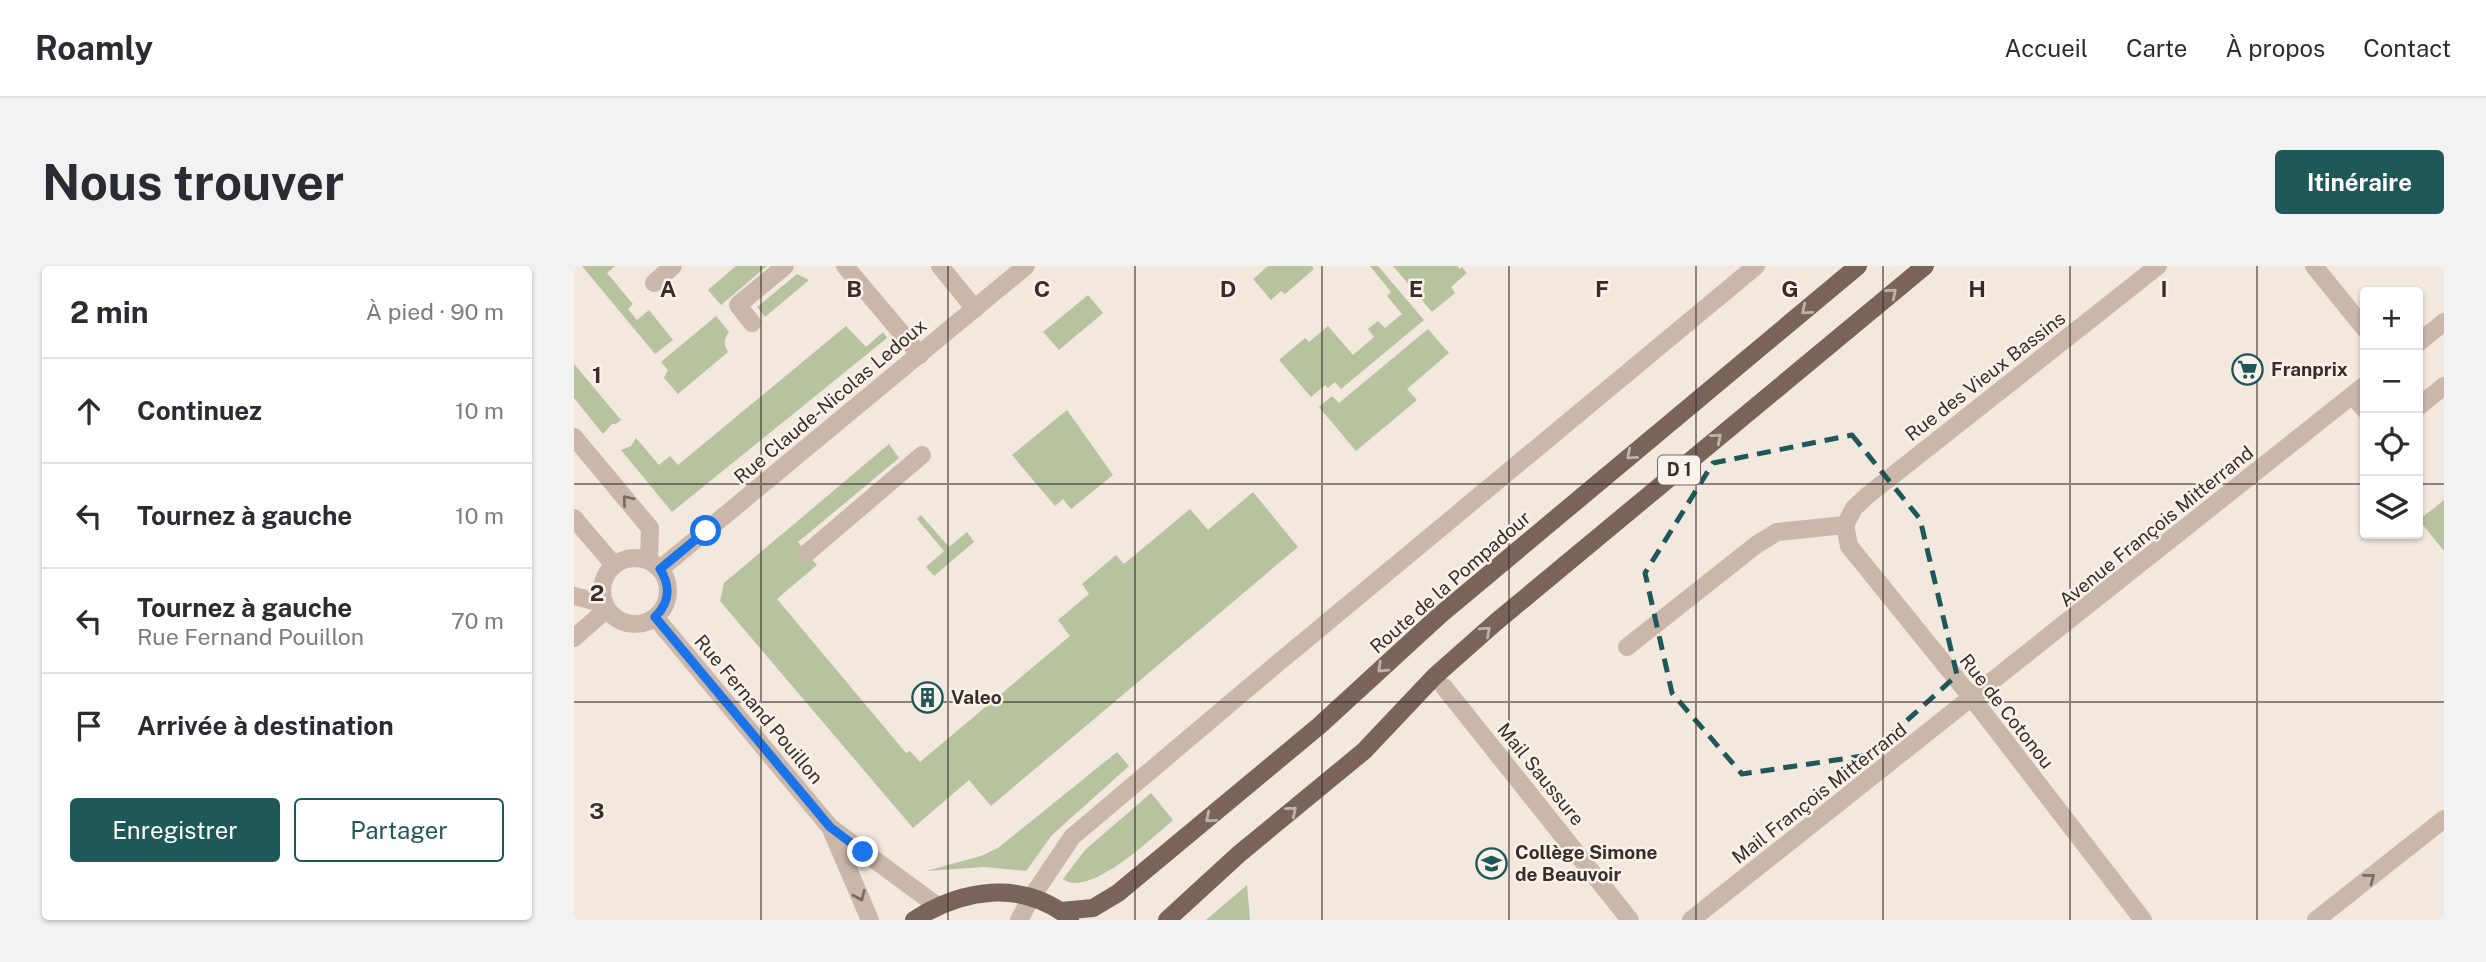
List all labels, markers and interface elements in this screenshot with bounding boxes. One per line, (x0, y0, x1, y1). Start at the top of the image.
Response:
text: Roamly (35, 29, 153, 67)
text: Accueil (2005, 34, 2088, 62)
text: Carte (2126, 34, 2187, 62)
text: À propos (2225, 34, 2325, 62)
text: Contact (2363, 34, 2451, 62)
button: Itinéraire (2275, 150, 2444, 214)
text: Nous trouver (42, 153, 344, 211)
text: A (660, 275, 677, 302)
text: B (846, 275, 862, 302)
text: C (1034, 275, 1050, 302)
text: D (1220, 275, 1236, 302)
text: E (1409, 275, 1423, 302)
text: F (1595, 275, 1609, 302)
text: G (1781, 275, 1799, 302)
text: H (1968, 275, 1986, 302)
text: I (2160, 275, 2168, 302)
map controls (2360, 287, 2423, 539)
button: + (2360, 287, 2423, 350)
one-way arrow (1884, 289, 1897, 301)
text: 2 min (70, 294, 149, 330)
text: À pied · 90 m (366, 298, 504, 325)
one-way arrow (1801, 302, 1814, 314)
street label: Rue des Vieux Bassins (1901, 307, 2069, 445)
street label: Rue Claude-Nicolas Ledoux (729, 314, 931, 488)
button: − (2360, 350, 2423, 413)
supermarket icon: Franprix (2231, 352, 2265, 386)
place label: Franprix (2271, 358, 2348, 380)
text: 1 (592, 361, 602, 388)
icon: ahead (70, 392, 108, 430)
text: Continuez (137, 395, 262, 426)
text: 10 m (455, 397, 504, 424)
button: locate (2360, 413, 2423, 476)
one-way arrow (1709, 434, 1722, 446)
street label: Avenue François Mitterrand (2055, 441, 2257, 611)
one-way arrow (1627, 447, 1639, 460)
road number: D 1 (1658, 456, 1700, 484)
button: layers (2360, 476, 2423, 539)
one-way arrow (623, 496, 635, 509)
icon: left (70, 497, 108, 535)
text: Tournez à gauche (137, 500, 352, 531)
text: 10 m (455, 502, 504, 529)
street label: Route de la Pompadour (1365, 506, 1535, 658)
route start (690, 515, 721, 546)
text: 2 (590, 579, 604, 606)
text: Tournez à gauche (137, 592, 352, 623)
icon: left (70, 602, 108, 640)
text: 70 m (451, 607, 504, 634)
text: Rue Fernand Pouillon (137, 623, 364, 650)
one-way arrow (1478, 626, 1491, 639)
street label: Rue Fernand Pouillon (690, 630, 828, 788)
street label: Rue de Cotonou (1955, 649, 2059, 773)
one-way arrow (1377, 660, 1390, 672)
building icon: Valeo (911, 680, 945, 714)
place label: Valeo (951, 686, 1002, 708)
icon: arrive (70, 707, 108, 745)
text: Arrivée à destination (137, 710, 394, 741)
street label: Mail Saussure (1493, 718, 1589, 830)
street label: Mail François Mitterrand (1727, 718, 1911, 868)
text: 3 (589, 797, 605, 824)
button: Enregistrer (70, 798, 280, 862)
button: Partager (294, 798, 504, 862)
one-way arrow (1283, 807, 1296, 819)
one-way arrow (1206, 809, 1218, 822)
route end (847, 836, 878, 867)
place label: Collège Simone de Beauvoir (1515, 841, 1657, 885)
school or university icon: Collège Simone de Beauvoir (1475, 846, 1509, 880)
one-way arrow (2362, 873, 2375, 886)
one-way arrow (852, 889, 866, 901)

